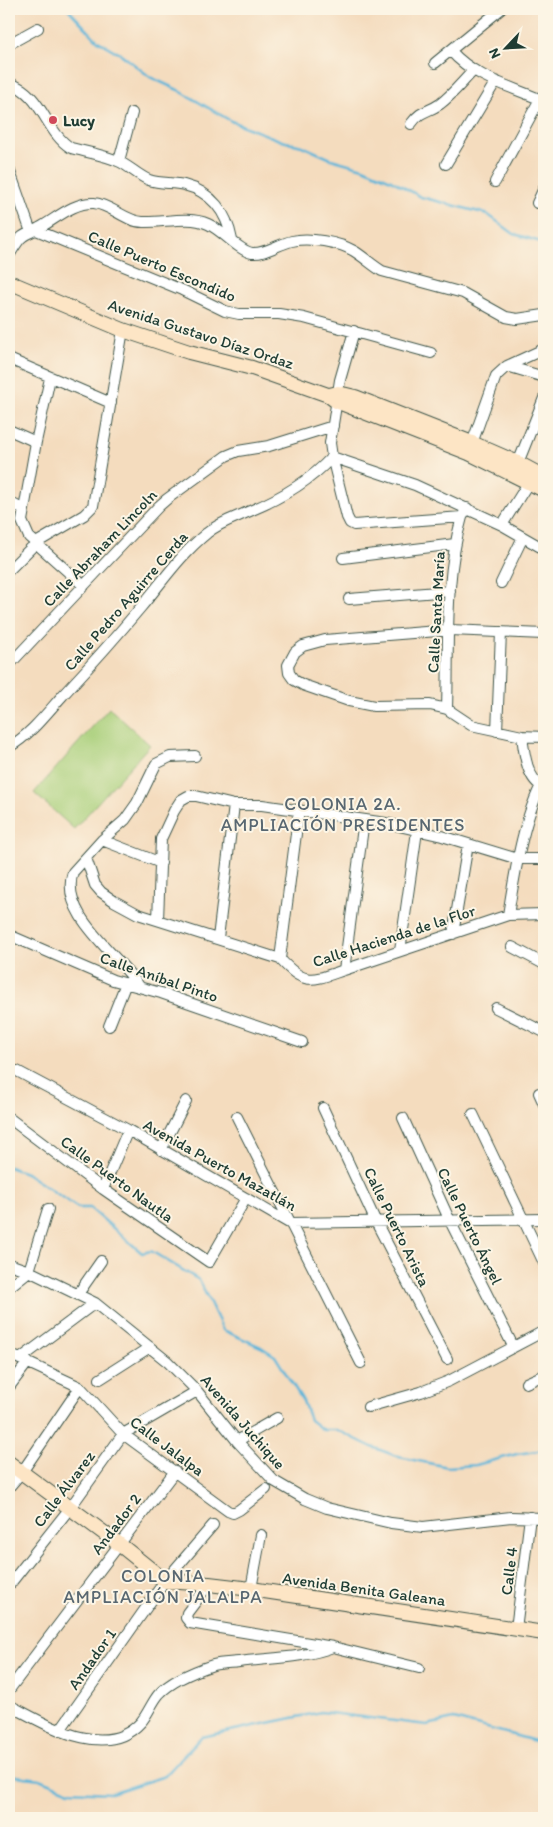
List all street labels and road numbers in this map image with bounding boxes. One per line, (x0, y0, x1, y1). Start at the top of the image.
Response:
street label: Calle Puerto Escondido (85, 226, 239, 306)
street label: Avenida Gustavo Díaz Ordaz (106, 295, 297, 373)
street label: Calle Abraham Lincoln (39, 485, 161, 611)
street label: Calle Pedro Aguirre Cerda (60, 527, 192, 675)
street label: Calle Santa María (423, 550, 449, 673)
street label: Calle Hacienda de la Flor (310, 900, 478, 971)
street label: Calle Aníbal Pinto (98, 948, 220, 1006)
street label: Avenida Puerto Mazatlán (140, 1115, 300, 1215)
street label: Calle Puerto Nautla (57, 1132, 177, 1226)
street label: Calle Puerto Arista (360, 1164, 434, 1290)
street label: Calle Puerto Ángel (433, 1164, 507, 1288)
street label: Avenida Juchique (197, 1371, 289, 1473)
street label: Calle Jalalpa (126, 1412, 208, 1480)
street label: Calle Álvarez (29, 1447, 99, 1531)
street label: Andador 2 (87, 1489, 145, 1558)
street label: Calle 4 (497, 1545, 521, 1596)
street label: Avenida Benita Galeana (281, 1568, 447, 1610)
street label: Andador 1 (64, 1624, 120, 1693)

